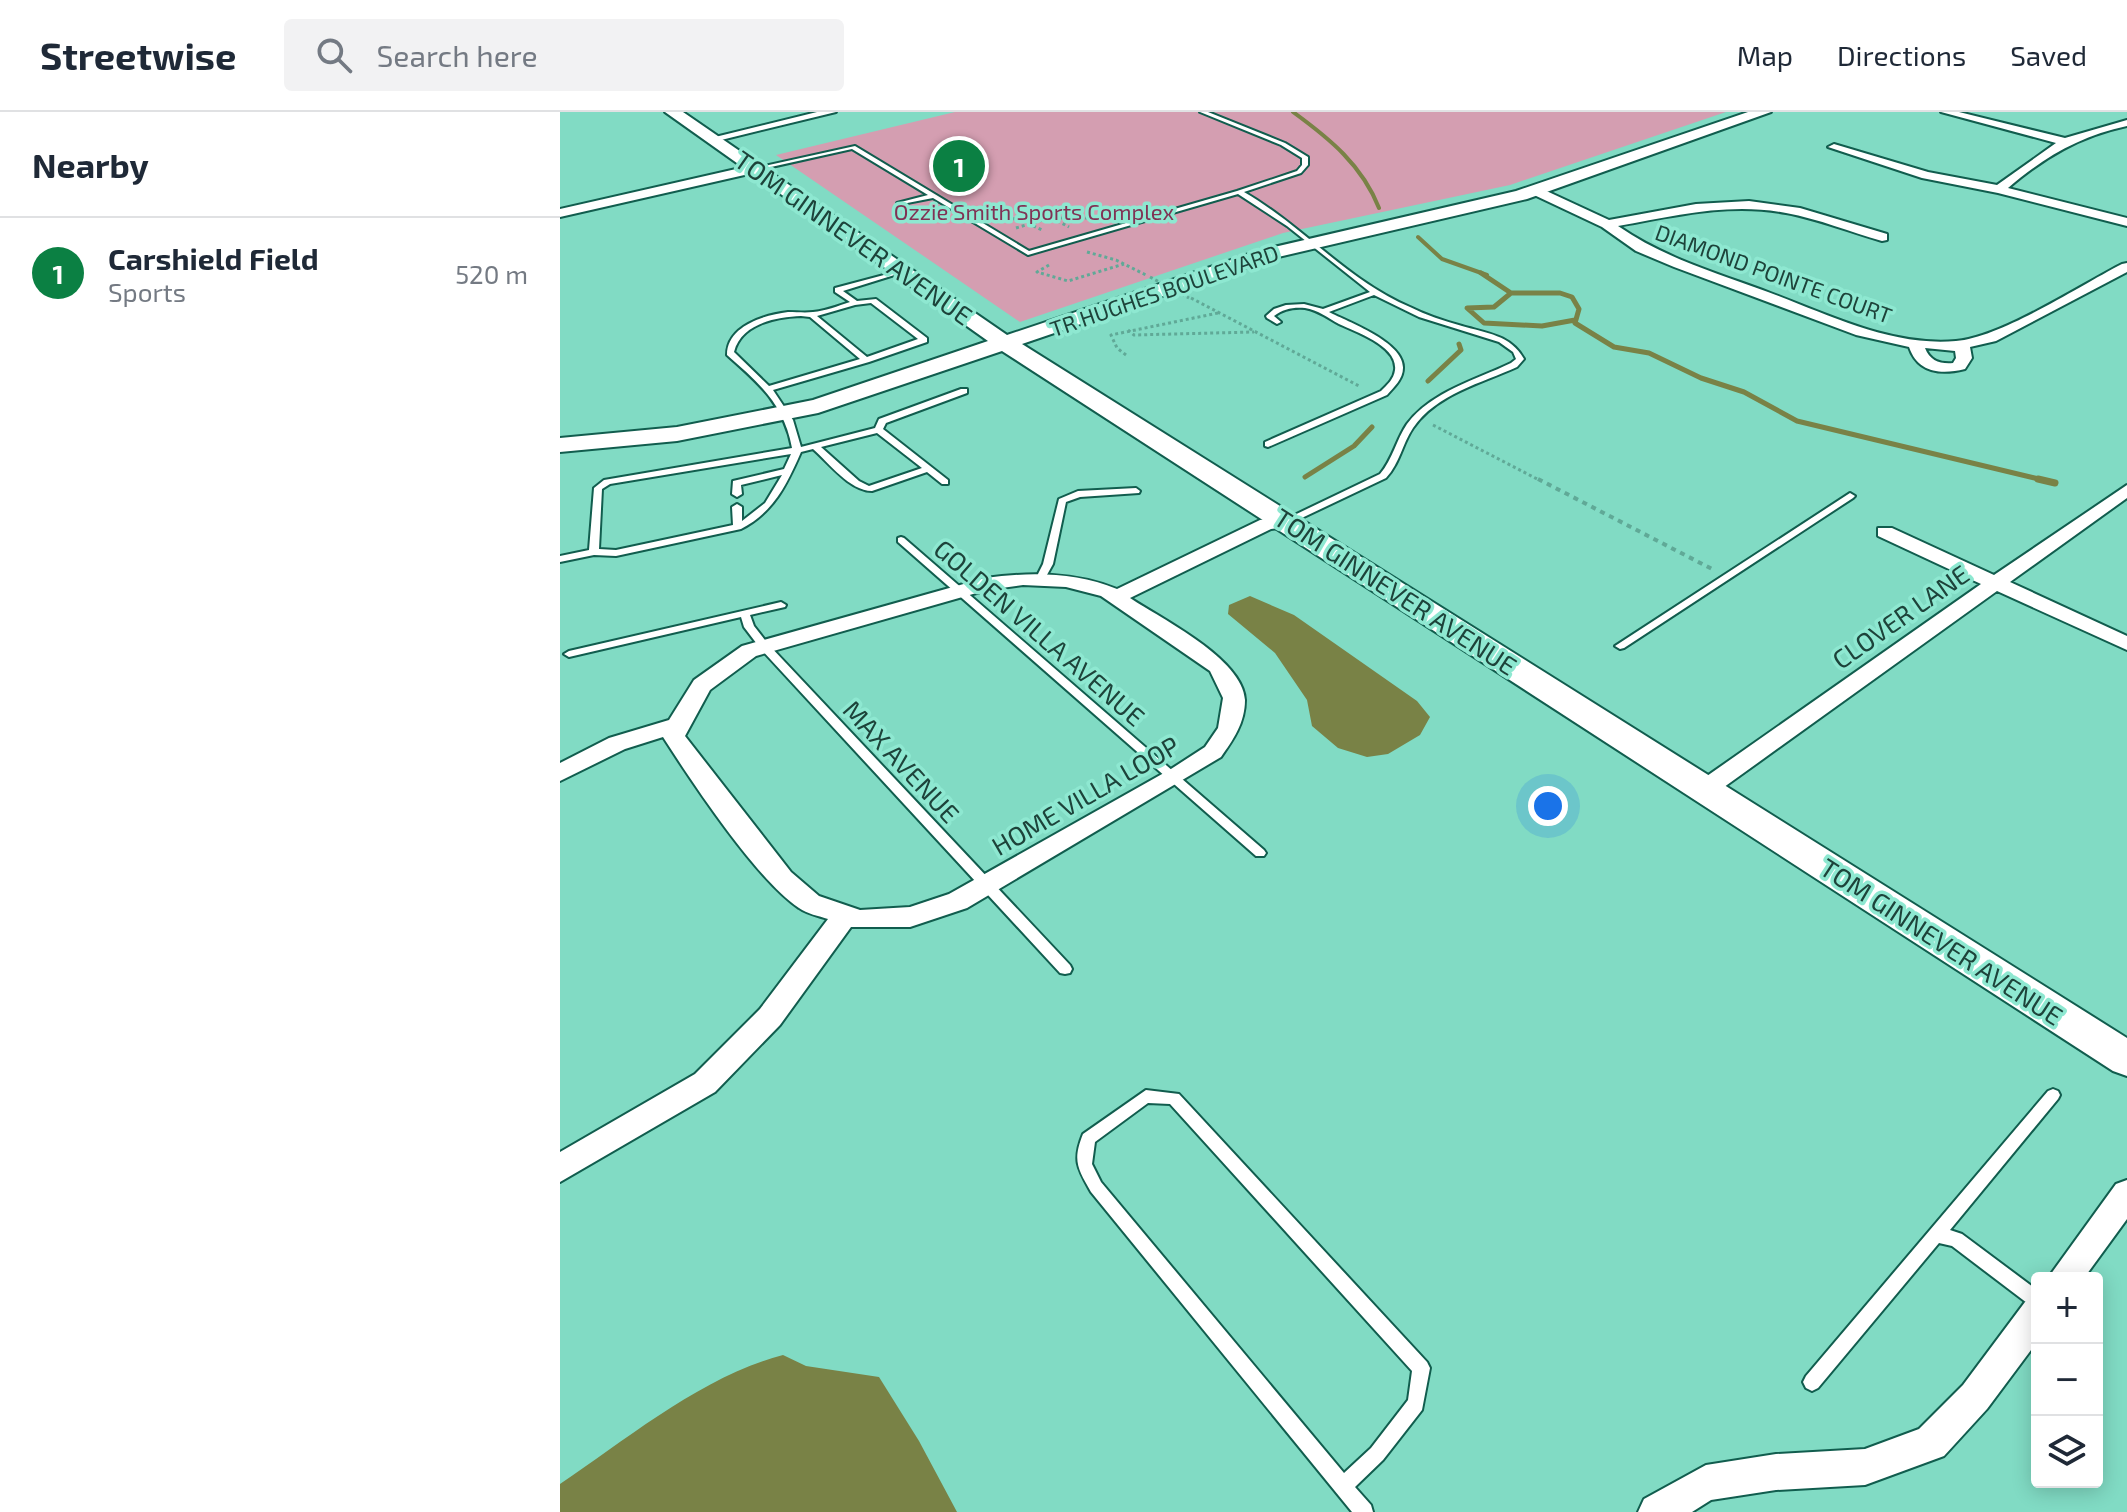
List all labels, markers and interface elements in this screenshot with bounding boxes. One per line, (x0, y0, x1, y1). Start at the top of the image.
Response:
search box (284, 19, 844, 91)
text: Streetwise (40, 32, 236, 78)
icon: search (312, 33, 356, 77)
text: Search here (376, 37, 538, 73)
text: Map (1737, 38, 1793, 72)
text: Directions (1837, 38, 1966, 72)
text: Saved (2010, 38, 2087, 72)
pin: 1 (933, 136, 985, 196)
street label: TOM GINNEVER AVENUE (729, 143, 979, 331)
text: Nearby (32, 144, 149, 185)
park label: Ozzie Smith Sports Complex (894, 198, 1175, 224)
street label: DIAMOND POINTE COURT (1652, 218, 1896, 328)
street label: TR HUGHES BOULEVARD (1046, 239, 1282, 341)
text: Carshield Field (108, 240, 319, 276)
text: 1 (52, 258, 64, 289)
text: 520 m (455, 258, 528, 289)
text: Sports (108, 276, 186, 307)
street label: TOM GINNEVER AVENUE (1269, 501, 1523, 681)
street label: GOLDEN VILLA AVENUE (929, 532, 1151, 732)
street label: CLOVER LANE (1826, 558, 1974, 674)
street label: MAX AVENUE (838, 693, 966, 829)
street label: HOME VILLA LOOP (986, 729, 1184, 861)
your location (1528, 786, 1568, 826)
street label: TOM GINNEVER AVENUE (1815, 851, 2069, 1031)
map controls (2031, 1272, 2103, 1488)
button: + (2031, 1272, 2103, 1344)
button: − (2031, 1344, 2103, 1416)
button: layers (2031, 1416, 2103, 1488)

